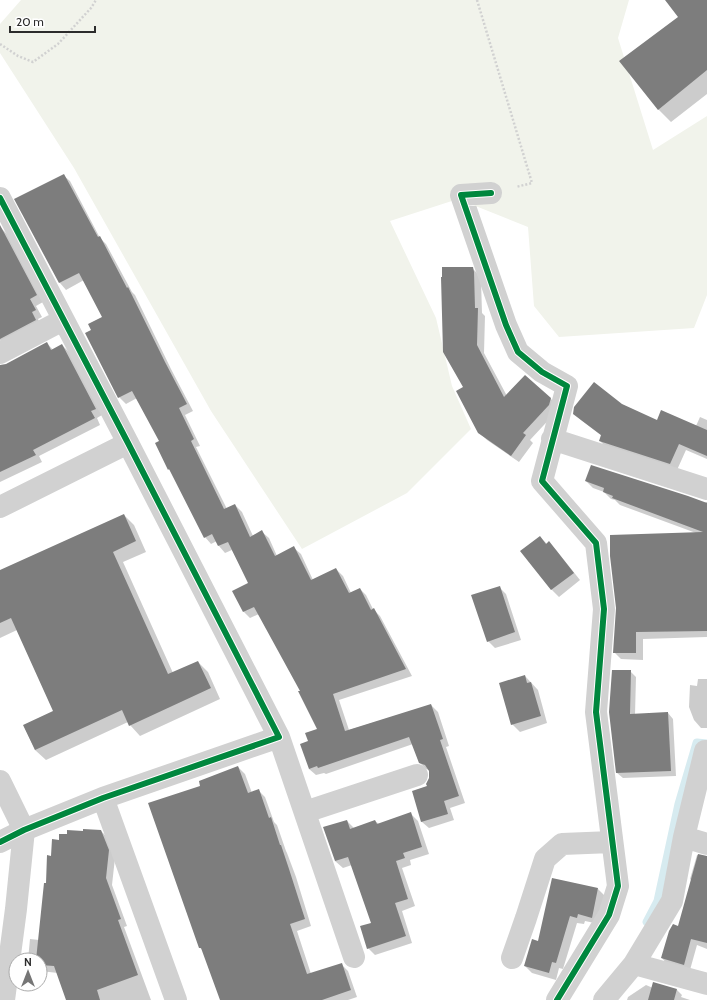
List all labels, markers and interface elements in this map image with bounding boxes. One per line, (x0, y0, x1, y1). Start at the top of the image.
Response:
scale bar (10, 8, 95, 34)
text: 20 m (16, 14, 44, 29)
north arrow (8, 952, 48, 992)
text: N (24, 955, 32, 969)

